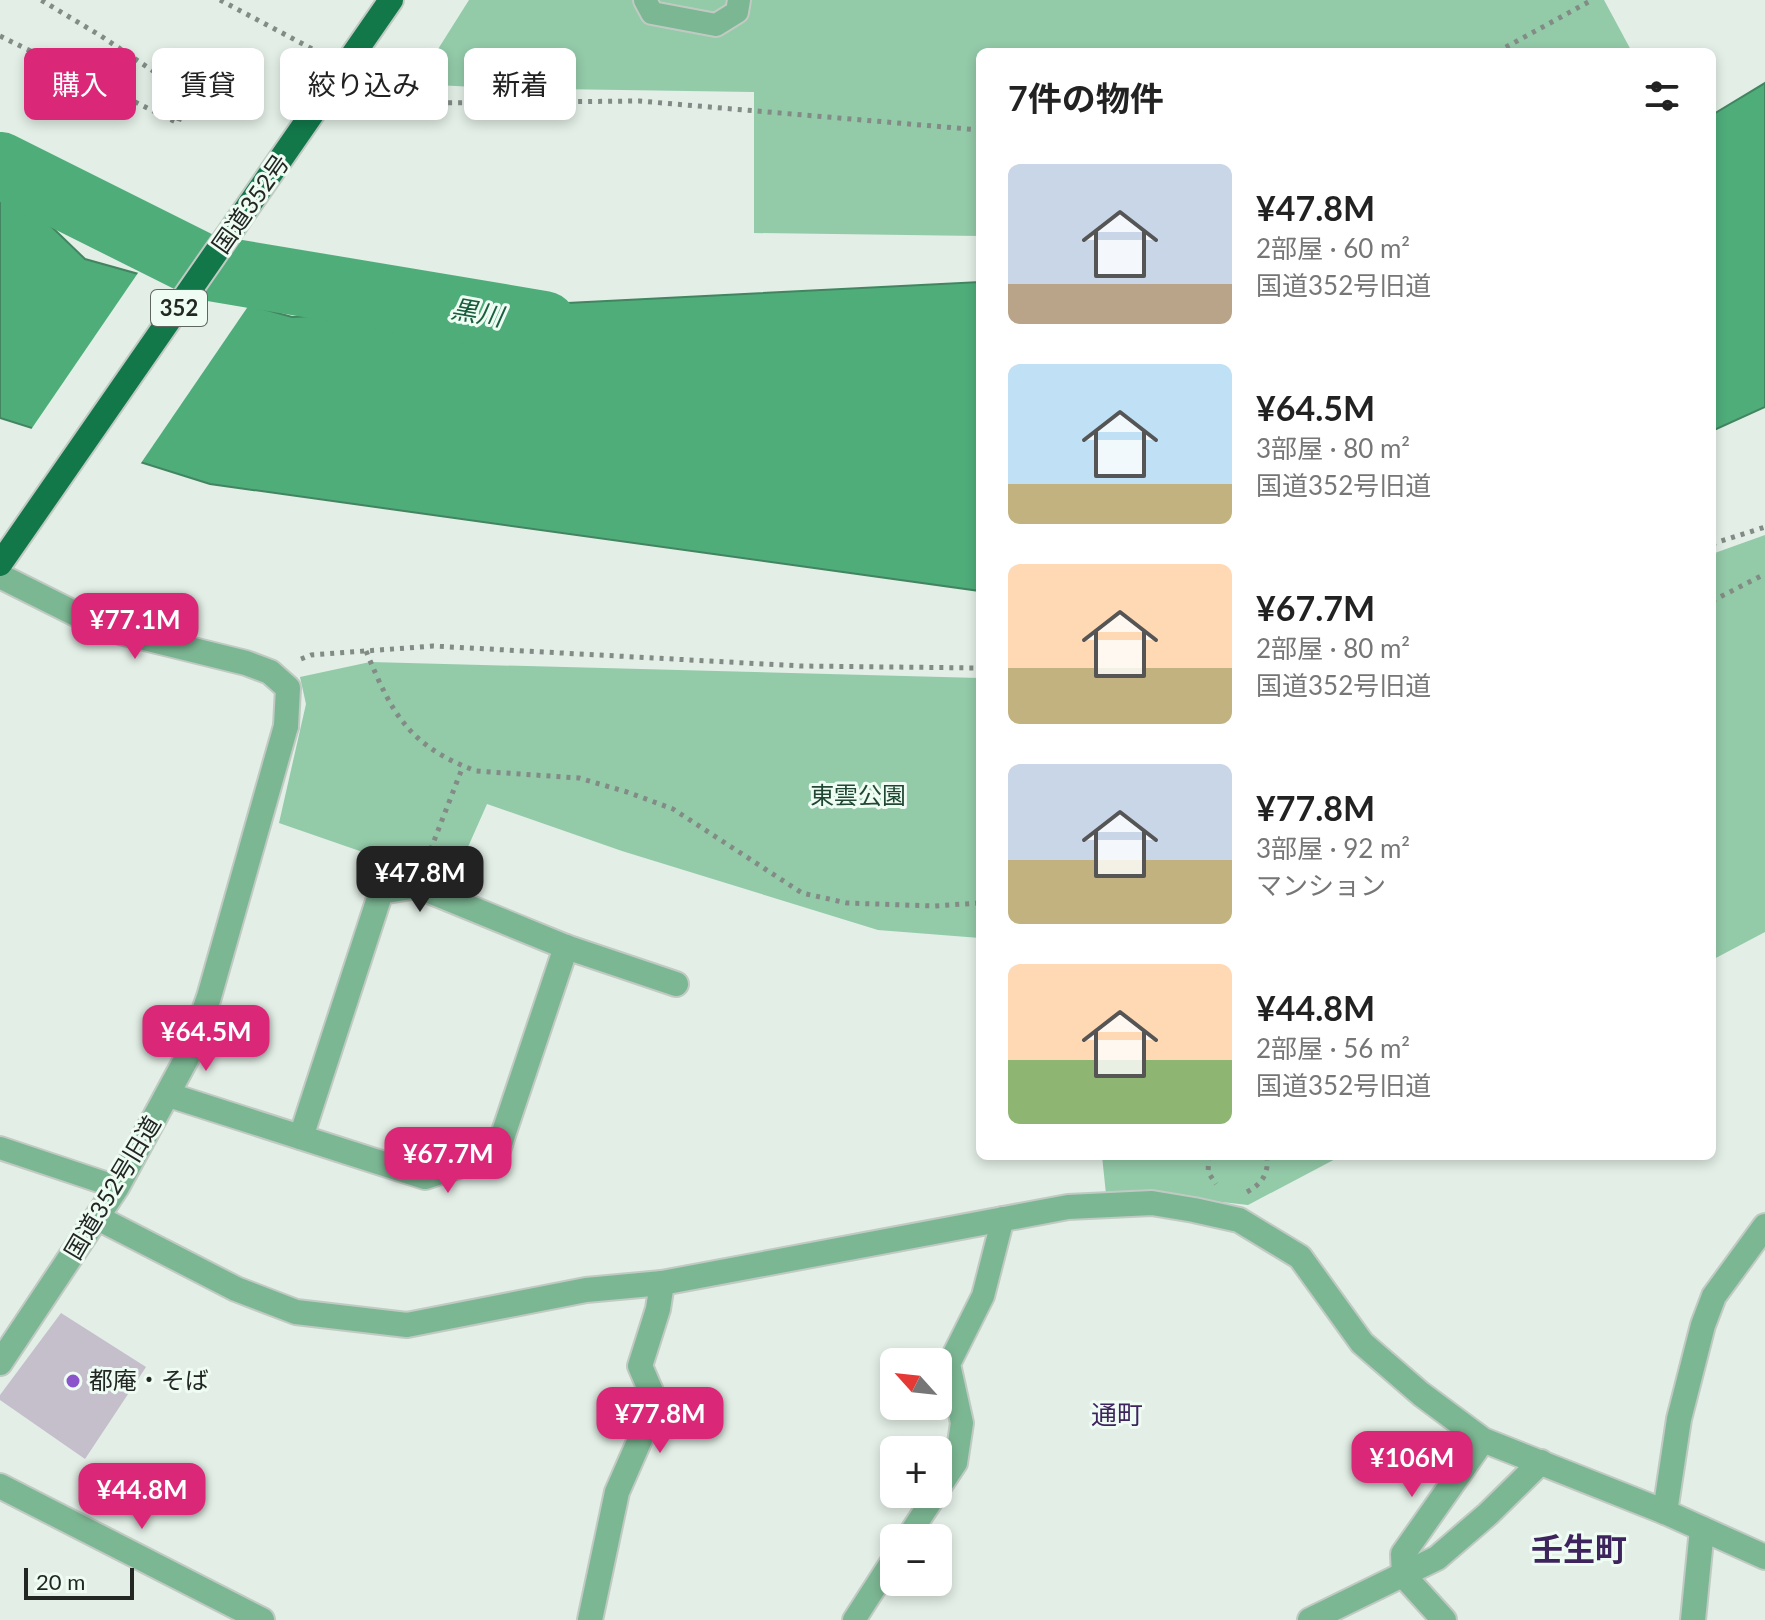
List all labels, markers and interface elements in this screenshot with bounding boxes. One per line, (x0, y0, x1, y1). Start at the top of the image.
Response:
chip: 購入 (24, 48, 136, 120)
chip: 賃貸 (152, 48, 264, 120)
chip: 絞り込み (280, 48, 448, 120)
chip: 新着 (464, 48, 576, 120)
icon: filters (1640, 74, 1684, 118)
text: 7件の物件 (1008, 77, 1164, 118)
street label: 国道352号 (205, 148, 294, 258)
text: ¥47.8M (1256, 187, 1375, 228)
icon: home (1072, 196, 1168, 292)
text: 2部屋 · 60 m² (1256, 232, 1410, 264)
text: 国道352号旧道 (1256, 269, 1431, 301)
road number: 352 (151, 290, 207, 326)
water label: 黒川 (449, 292, 509, 333)
text: ¥64.5M (1256, 387, 1375, 428)
icon: home (1072, 396, 1168, 492)
text: 3部屋 · 80 m² (1256, 432, 1410, 464)
text: 国道352号旧道 (1256, 469, 1431, 501)
text: ¥67.7M (1256, 587, 1375, 628)
pin: ¥77.1M (70, 593, 200, 661)
icon: home (1072, 596, 1168, 692)
text: ¥77.1M (89, 603, 181, 635)
text: 2部屋 · 80 m² (1256, 632, 1410, 664)
text: 国道352号旧道 (1256, 669, 1431, 701)
park label: 東雲公園 (810, 780, 906, 809)
text: ¥77.8M (1256, 787, 1375, 828)
icon: home (1072, 796, 1168, 892)
text: 3部屋 · 92 m² (1256, 832, 1410, 864)
pin: ¥47.8M (355, 846, 485, 914)
text: ¥47.8M (374, 856, 466, 888)
text: マンション (1256, 869, 1386, 901)
text: ¥44.8M (1256, 987, 1375, 1028)
icon: home (1072, 996, 1168, 1092)
pin: ¥64.5M (141, 1005, 271, 1073)
text: ¥64.5M (160, 1015, 252, 1047)
text: 2部屋 · 56 m² (1256, 1032, 1410, 1064)
text: 国道352号旧道 (1256, 1069, 1431, 1101)
street label: 国道352号旧道 (58, 1110, 166, 1264)
pin: ¥67.7M (383, 1127, 513, 1195)
text: ¥67.7M (402, 1137, 494, 1169)
north arrow (880, 1348, 952, 1420)
map controls (880, 1348, 952, 1596)
place label: 都庵・そば (89, 1365, 209, 1394)
marker: 都庵・そば (64, 1372, 82, 1390)
pin: ¥77.8M (595, 1387, 725, 1455)
text: ¥77.8M (614, 1397, 706, 1429)
district label: 通町 (1091, 1398, 1143, 1430)
pin: ¥106M (1356, 1431, 1468, 1499)
button: + (880, 1436, 952, 1508)
text: ¥106M (1370, 1441, 1454, 1473)
pin: ¥44.8M (77, 1463, 207, 1531)
text: ¥44.8M (96, 1473, 188, 1505)
button: − (880, 1524, 952, 1596)
district label: 壬生町 (1531, 1529, 1627, 1568)
scale bar (24, 1564, 134, 1600)
text: 20 m (36, 1568, 85, 1595)

